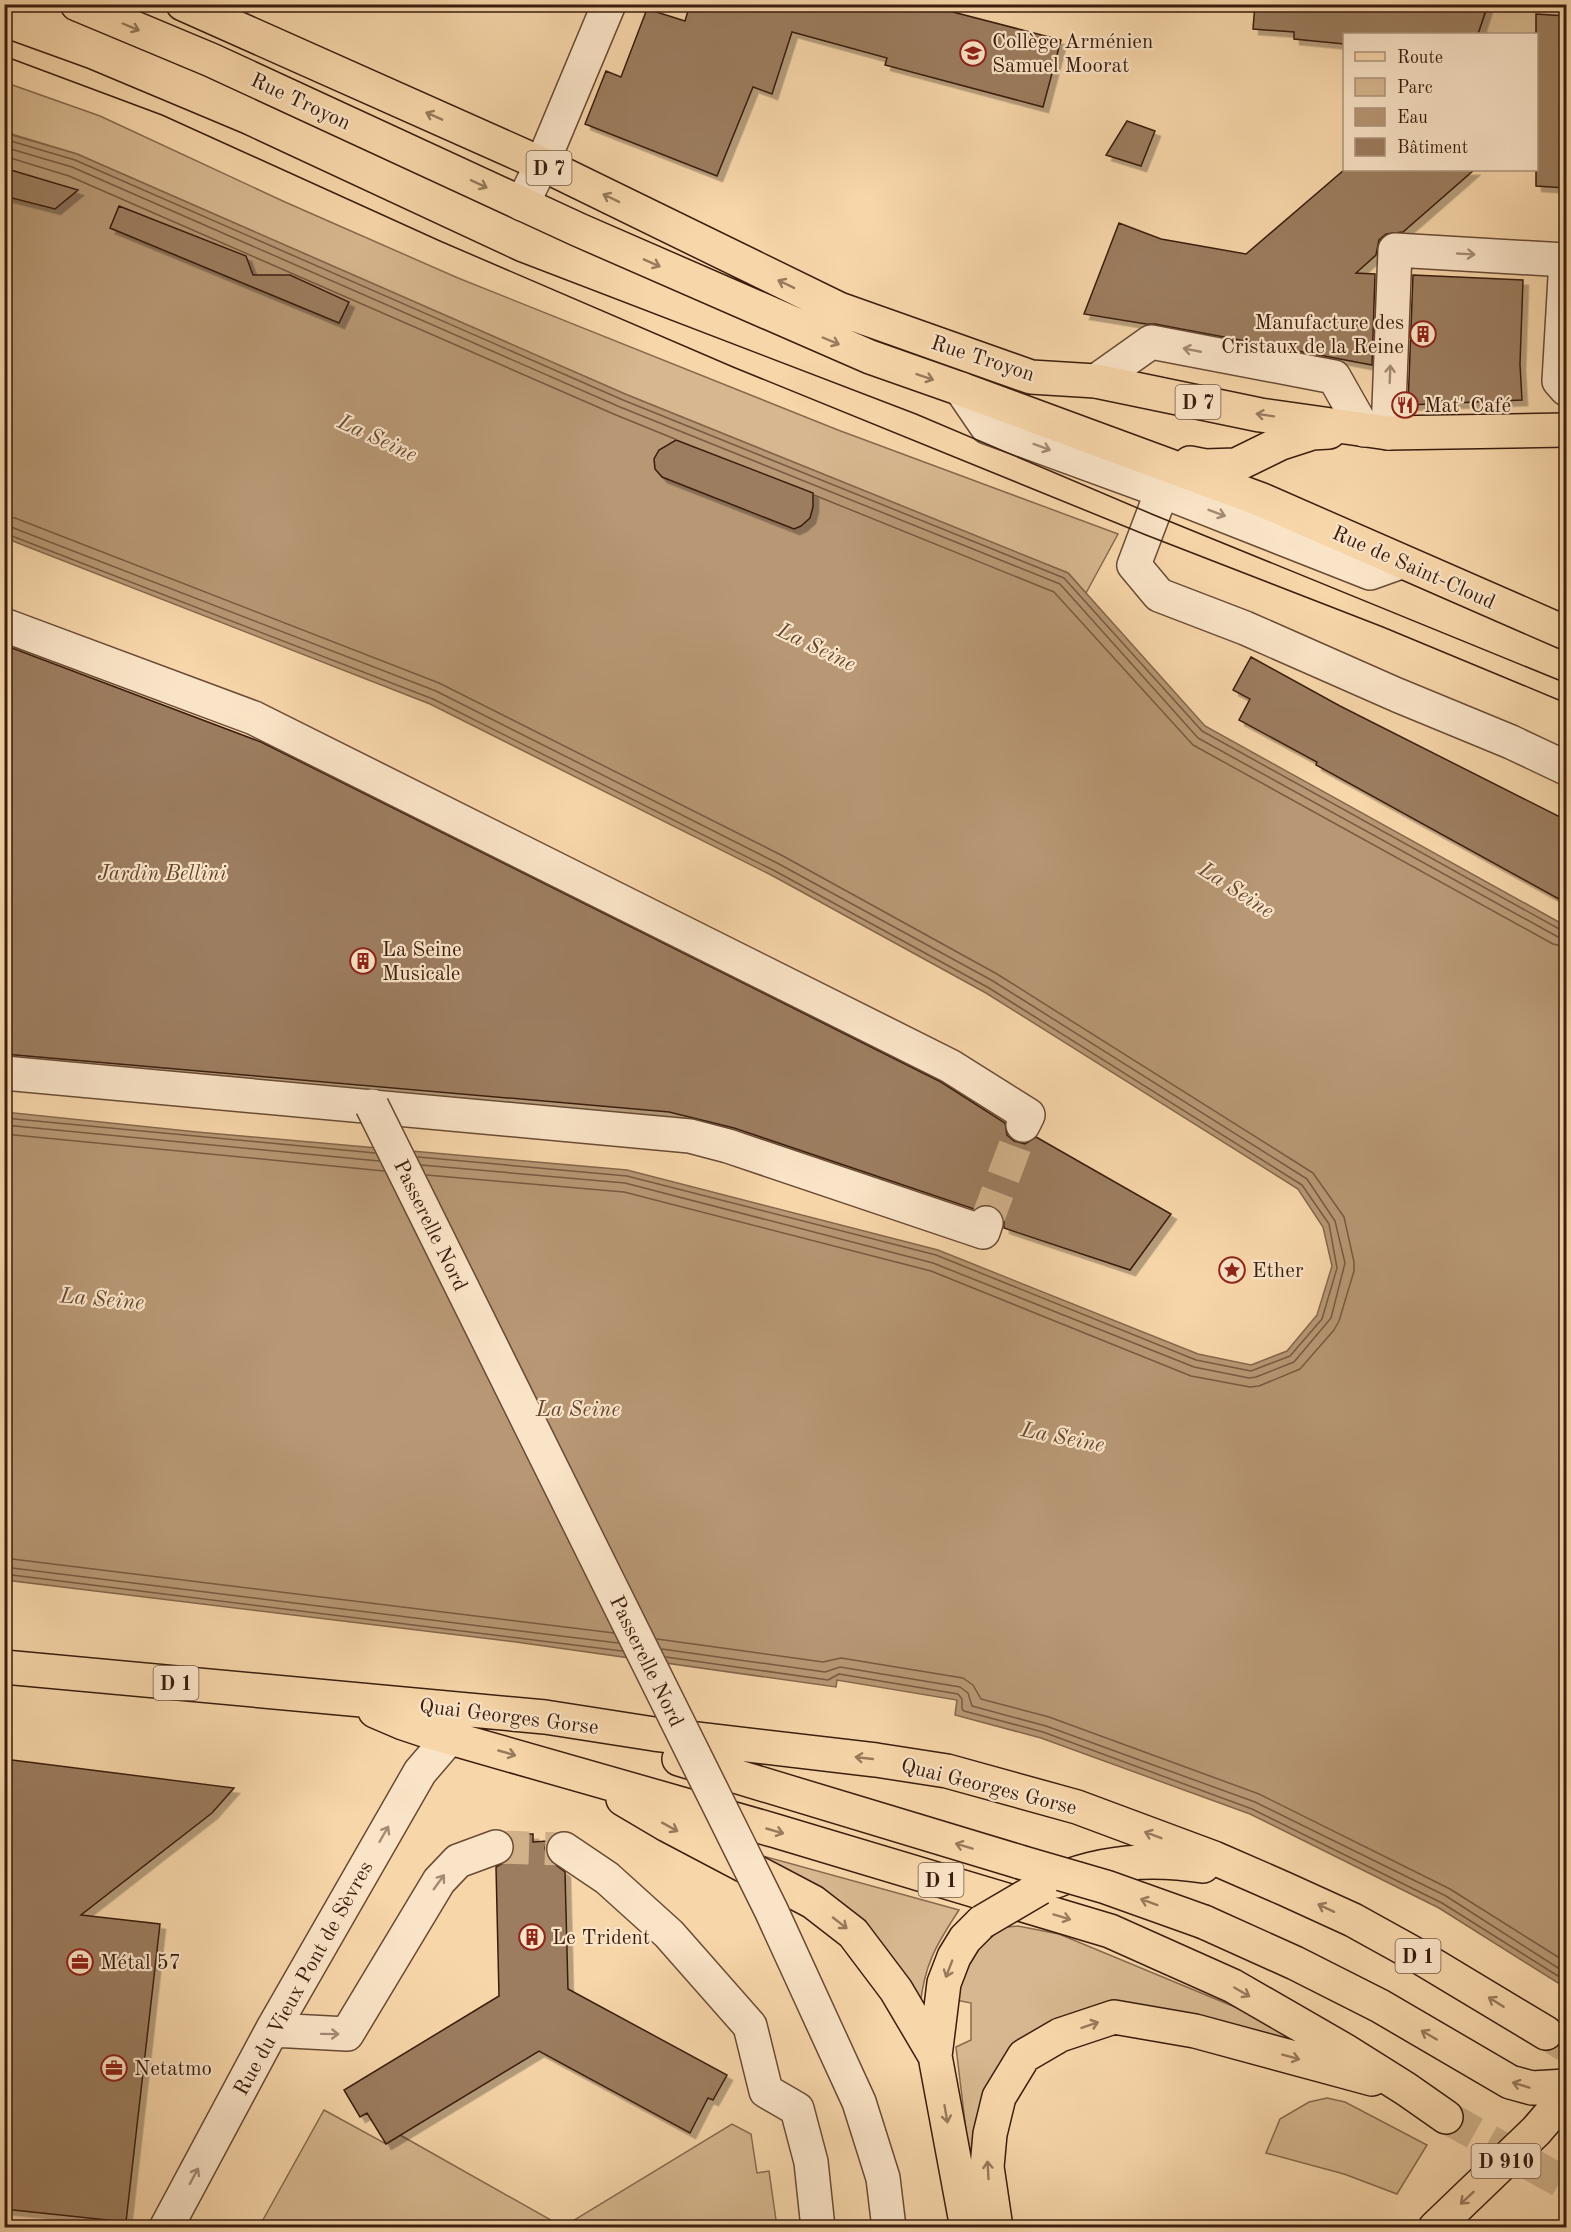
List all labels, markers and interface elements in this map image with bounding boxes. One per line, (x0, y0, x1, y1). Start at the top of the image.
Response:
one-way arrow (122, 22, 140, 33)
place label: Collège Arménien Samuel Moorat (992, 32, 1153, 77)
legend (1343, 33, 1538, 171)
school or university icon: Collège Arménien Samuel Moorat (958, 38, 988, 68)
text: Route (1397, 49, 1443, 67)
street label: Rue Troyon (247, 70, 354, 135)
text: Parc (1397, 79, 1433, 97)
text: Eau (1397, 109, 1428, 127)
one-way arrow (426, 110, 444, 122)
text: Bâtiment (1397, 139, 1468, 157)
road number: D 7 (526, 151, 572, 185)
one-way arrow (470, 179, 488, 191)
one-way arrow (603, 192, 621, 204)
one-way arrow (1455, 249, 1475, 260)
one-way arrow (642, 258, 660, 269)
one-way arrow (778, 277, 796, 289)
place label: Manufacture des Cristaux de la Reine (1221, 313, 1404, 358)
building icon: Manufacture des Cristaux de la Reine (1408, 319, 1438, 349)
street label: Rue Troyon (928, 333, 1037, 386)
one-way arrow (821, 336, 839, 347)
one-way arrow (1182, 344, 1202, 355)
one-way arrow (1385, 365, 1396, 385)
one-way arrow (915, 372, 934, 383)
road number: D 7 (1176, 385, 1220, 419)
restaurant icon: Mat' Café (1390, 390, 1420, 420)
place label: Mat' Café (1424, 396, 1511, 417)
one-way arrow (1255, 409, 1275, 420)
water label: La Seine (333, 411, 420, 467)
one-way arrow (1033, 442, 1051, 453)
one-way arrow (1207, 508, 1226, 519)
street label: Rue de Saint-Cloud (1329, 523, 1498, 614)
water label: La Seine (772, 619, 859, 676)
water label: La Seine (1194, 858, 1277, 923)
park label: Jardin Bellini (98, 864, 226, 885)
place label: La Seine Musicale (382, 940, 462, 985)
building icon: La Seine Musicale (348, 946, 378, 976)
street label: Passerelle Nord (389, 1157, 470, 1295)
place icon: Ether (1217, 1255, 1247, 1285)
place label: Ether (1252, 1261, 1304, 1282)
water label: La Seine (58, 1285, 145, 1315)
water label: La Seine (535, 1399, 620, 1421)
water label: La Seine (1018, 1419, 1106, 1457)
street label: Passerelle Nord (605, 1593, 686, 1731)
road number: D 1 (154, 1666, 198, 1700)
street label: Quai Georges Gorse (418, 1696, 600, 1739)
one-way arrow (497, 1748, 516, 1759)
one-way arrow (855, 1752, 875, 1763)
street label: Quai Georges Gorse (898, 1755, 1079, 1819)
one-way arrow (661, 1821, 678, 1833)
one-way arrow (765, 1825, 784, 1837)
one-way arrow (379, 1826, 391, 1843)
one-way arrow (1145, 1828, 1163, 1839)
one-way arrow (955, 1840, 974, 1851)
street label: Rue du Vieux Pont de Sèvres (231, 1858, 378, 2099)
road number: D 1 (918, 1863, 964, 1897)
one-way arrow (433, 1875, 446, 1891)
one-way arrow (1140, 1896, 1158, 1907)
one-way arrow (1317, 1901, 1335, 1913)
one-way arrow (1052, 1912, 1071, 1923)
one-way arrow (831, 1916, 847, 1929)
building icon: Le Trident (517, 1922, 547, 1952)
place label: Le Trident (552, 1928, 650, 1949)
road number: D 1 (1396, 1939, 1440, 1973)
office icon: Métal 57 (65, 1947, 95, 1977)
place label: Métal 57 (100, 1953, 181, 1974)
one-way arrow (943, 1960, 954, 1978)
one-way arrow (1233, 1986, 1250, 1998)
one-way arrow (1488, 1996, 1505, 2008)
one-way arrow (1080, 2019, 1099, 2030)
one-way arrow (319, 2028, 339, 2040)
one-way arrow (1421, 2028, 1438, 2040)
one-way arrow (1282, 2052, 1301, 2064)
office icon: Netatmo (99, 2053, 129, 2083)
place label: Netatmo (134, 2059, 212, 2080)
one-way arrow (1512, 2079, 1531, 2090)
one-way arrow (941, 2103, 952, 2123)
road number: D 910 (1472, 2144, 1540, 2178)
one-way arrow (982, 2160, 993, 2180)
one-way arrow (188, 2168, 200, 2185)
one-way arrow (1459, 2191, 1474, 2205)

